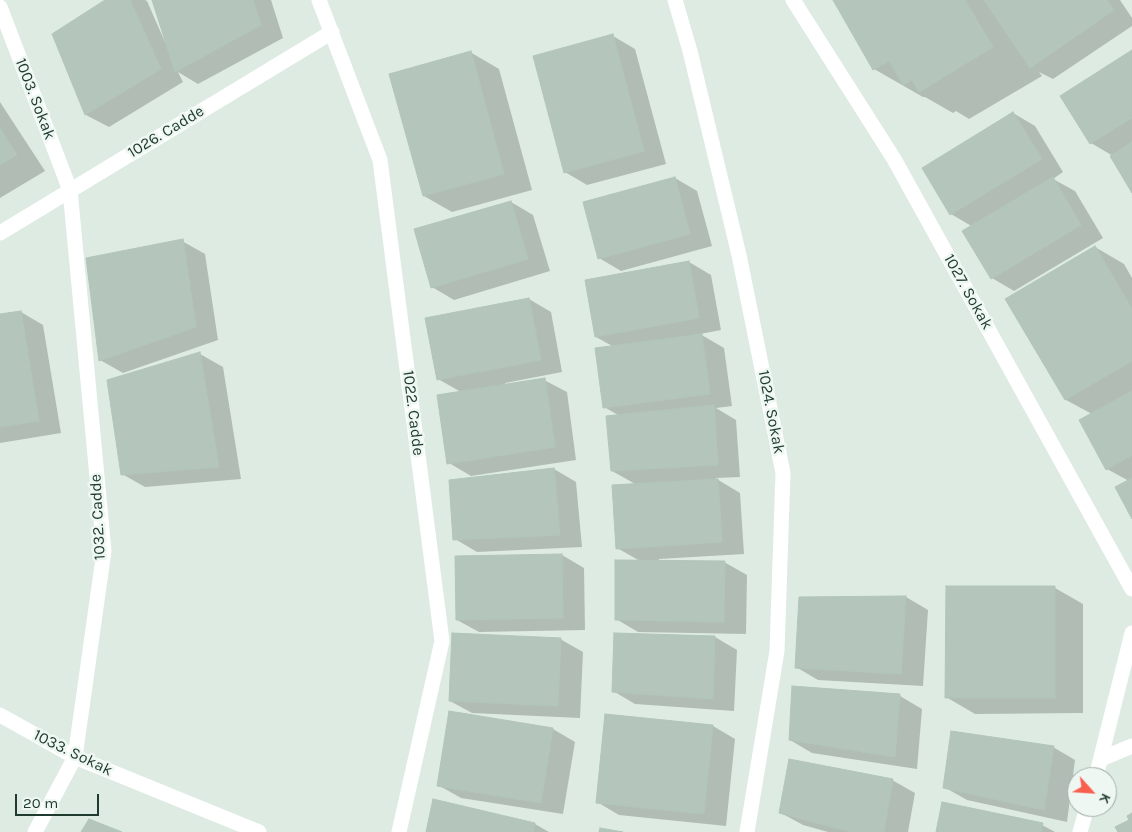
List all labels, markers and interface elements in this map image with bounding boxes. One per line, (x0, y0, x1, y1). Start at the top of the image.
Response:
street label: 1003. Sokak (11, 56, 59, 142)
street label: 1026. Cadde (124, 102, 208, 162)
street label: 1027. Sokak (939, 251, 997, 333)
street label: 1024. Sokak (753, 368, 789, 456)
street label: 1022. Cadde (398, 369, 428, 457)
street label: 1032. Cadde (86, 474, 110, 560)
street label: 1033. Sokak (30, 726, 116, 780)
north arrow (1067, 767, 1117, 817)
scale bar (18, 784, 101, 816)
text: K (1095, 791, 1115, 806)
text: 20 m (23, 794, 58, 812)

